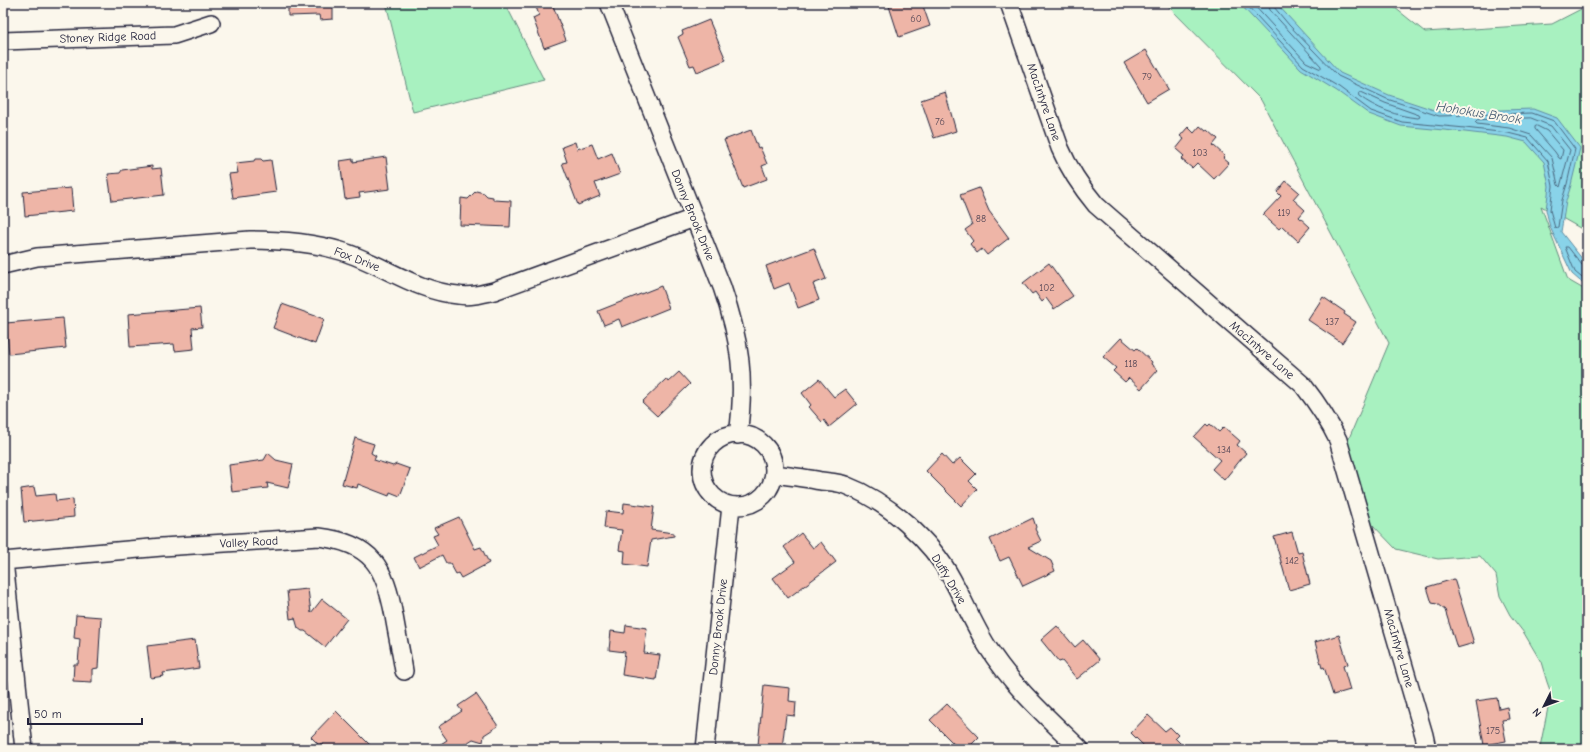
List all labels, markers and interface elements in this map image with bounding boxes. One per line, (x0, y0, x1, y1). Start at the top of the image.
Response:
house number: 60 (910, 13, 922, 25)
street label: Stoney Ridge Road (59, 28, 157, 46)
street label: MacIntyre Lane (1024, 61, 1064, 143)
house number: 79 (1142, 71, 1152, 83)
water label: Hohokus Brook (1435, 98, 1523, 127)
house number: 76 (935, 116, 945, 128)
house number: 103 (1192, 147, 1208, 159)
street label: Donny Brook Drive (668, 167, 718, 263)
house number: 119 (1277, 207, 1291, 219)
house number: 88 (976, 213, 986, 225)
street label: Fox Drive (332, 244, 382, 274)
house number: 102 (1039, 282, 1055, 294)
house number: 137 (1325, 316, 1339, 328)
street label: MacIntyre Lane (1227, 318, 1297, 382)
house number: 118 (1124, 358, 1138, 370)
house number: 134 (1217, 444, 1231, 456)
street label: Valley Road (219, 533, 279, 551)
street label: Duffy Drive (929, 552, 969, 606)
house number: 142 (1285, 555, 1299, 567)
street label: Donny Brook Drive (706, 578, 730, 676)
street label: MacIntyre Lane (1381, 607, 1417, 689)
north arrow (1524, 686, 1564, 726)
scale bar (28, 700, 142, 726)
text: N (1530, 705, 1544, 719)
text: 50 m (34, 707, 62, 721)
house number: 175 (1486, 725, 1500, 737)

